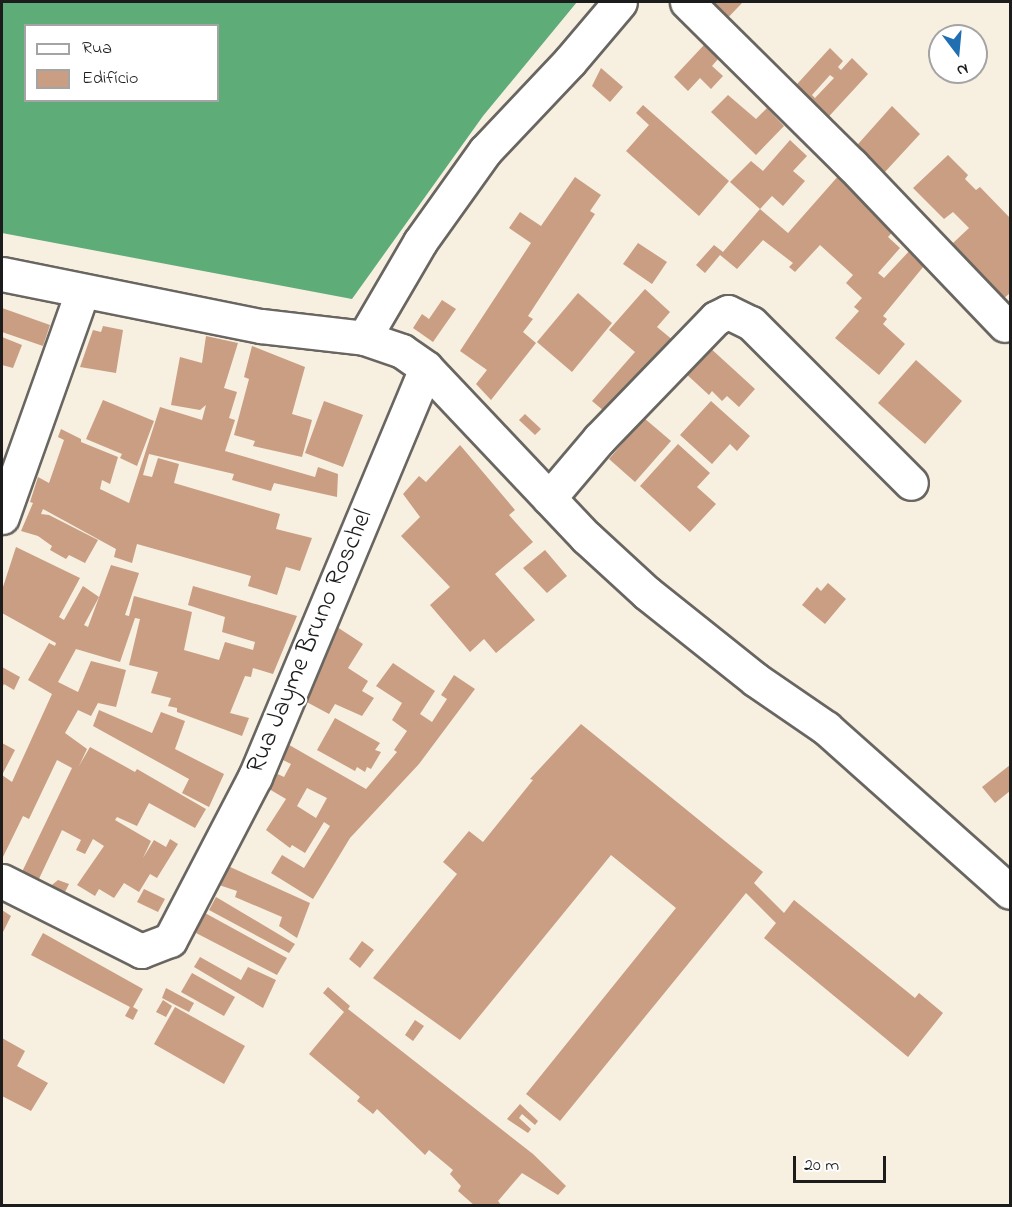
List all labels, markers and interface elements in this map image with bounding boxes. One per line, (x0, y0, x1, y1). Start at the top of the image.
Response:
legend (24, 24, 219, 102)
north arrow (928, 24, 988, 84)
text: Rua (82, 36, 112, 62)
text: N (954, 56, 971, 82)
text: Edifício (82, 66, 138, 92)
street label: Rua Jayme Bruno Roschel (241, 505, 381, 779)
scale bar (796, 1144, 889, 1182)
text: 20 m (804, 1153, 839, 1179)

